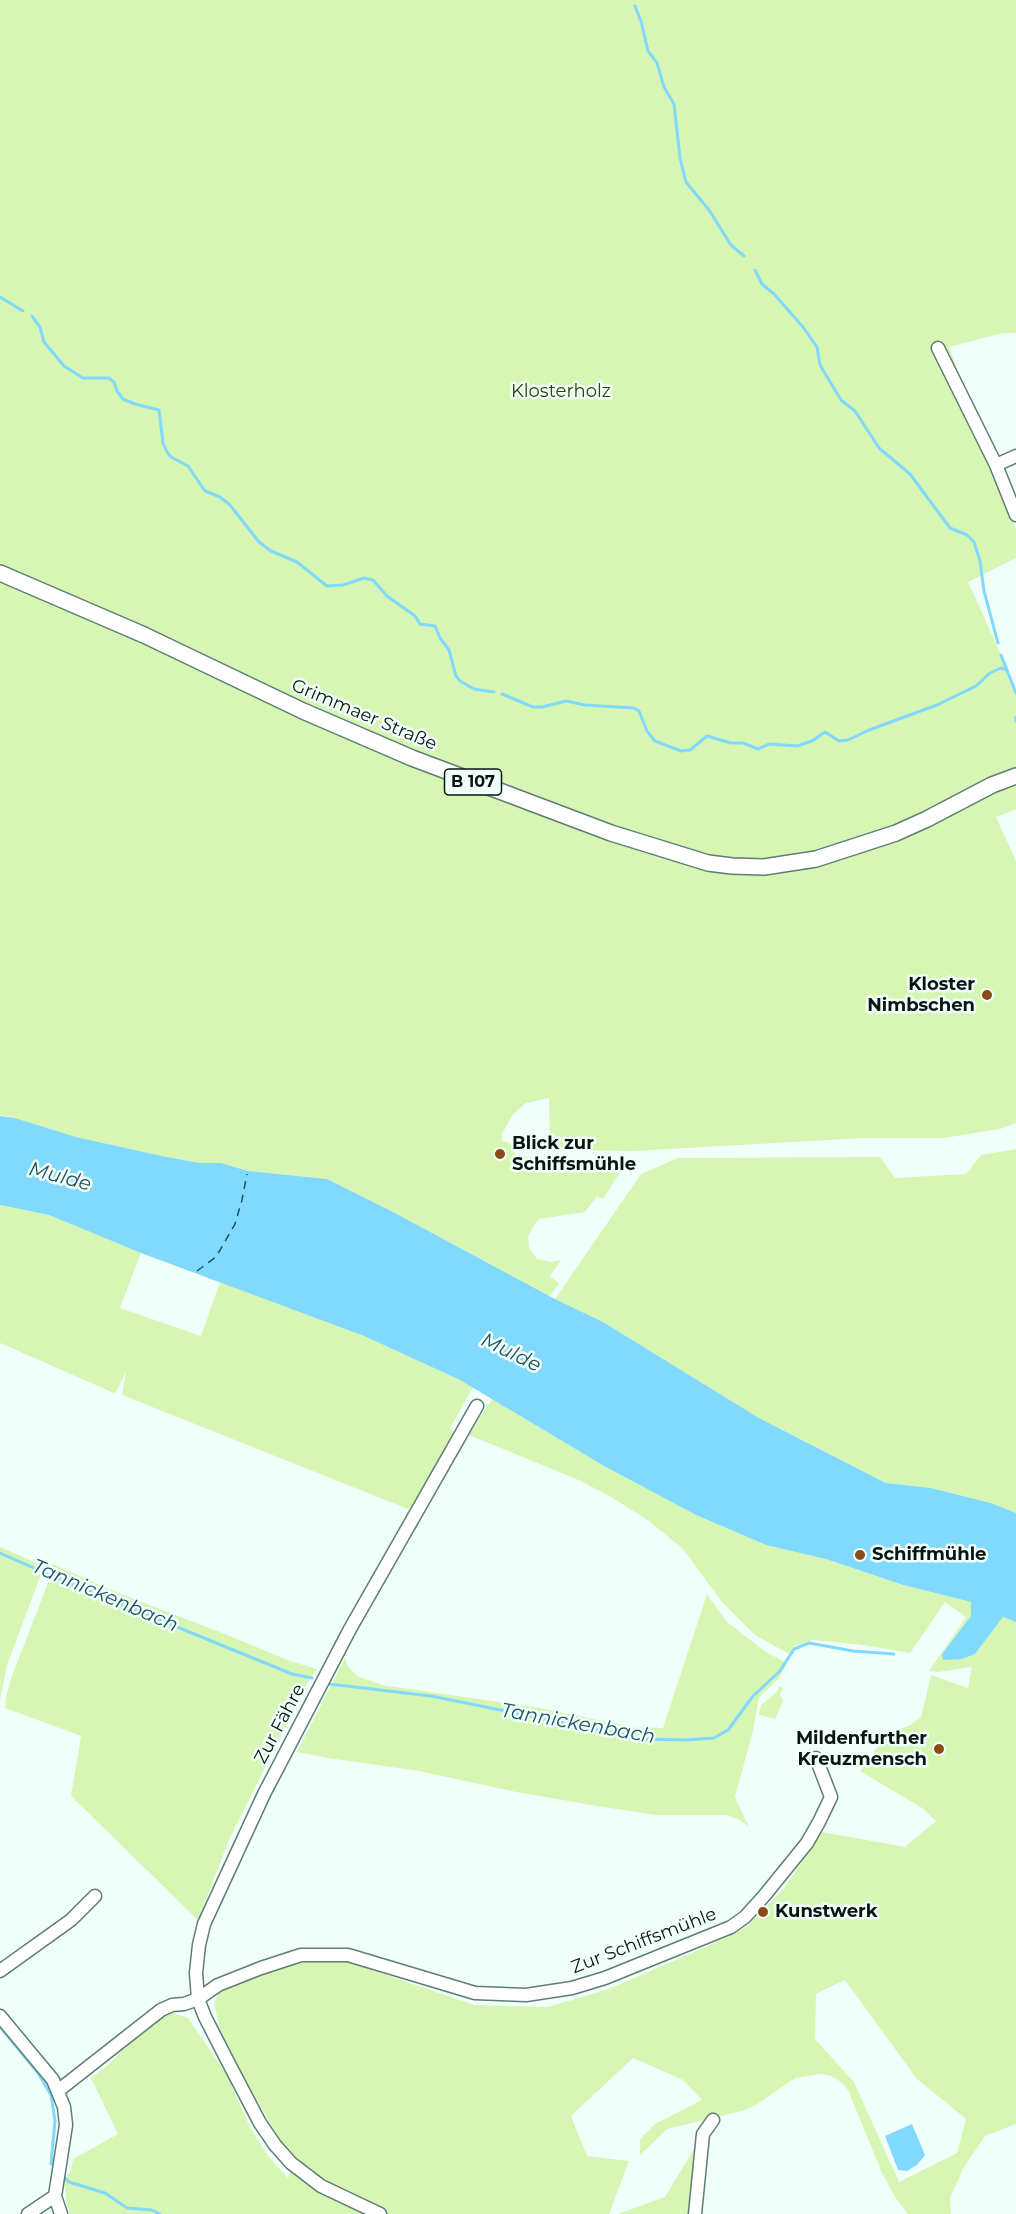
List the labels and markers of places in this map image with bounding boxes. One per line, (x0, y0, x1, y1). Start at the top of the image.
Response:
place label: Kloster Nimbschen (867, 974, 975, 1016)
marker: Kloster Nimbschen (980, 988, 994, 1002)
place label: Blick zur Schiffsmühle (512, 1133, 636, 1176)
marker: Blick zur Schiffsmühle (493, 1147, 507, 1161)
place label: Schiffmühle (872, 1544, 986, 1566)
marker: Schiffmühle (853, 1548, 867, 1562)
place label: Mildenfurther Kreuzmensch (796, 1728, 927, 1770)
marker: Mildenfurther Kreuzmensch (932, 1742, 946, 1756)
place label: Kunstwerk (775, 1901, 877, 1923)
marker: Kunstwerk (756, 1905, 770, 1919)

